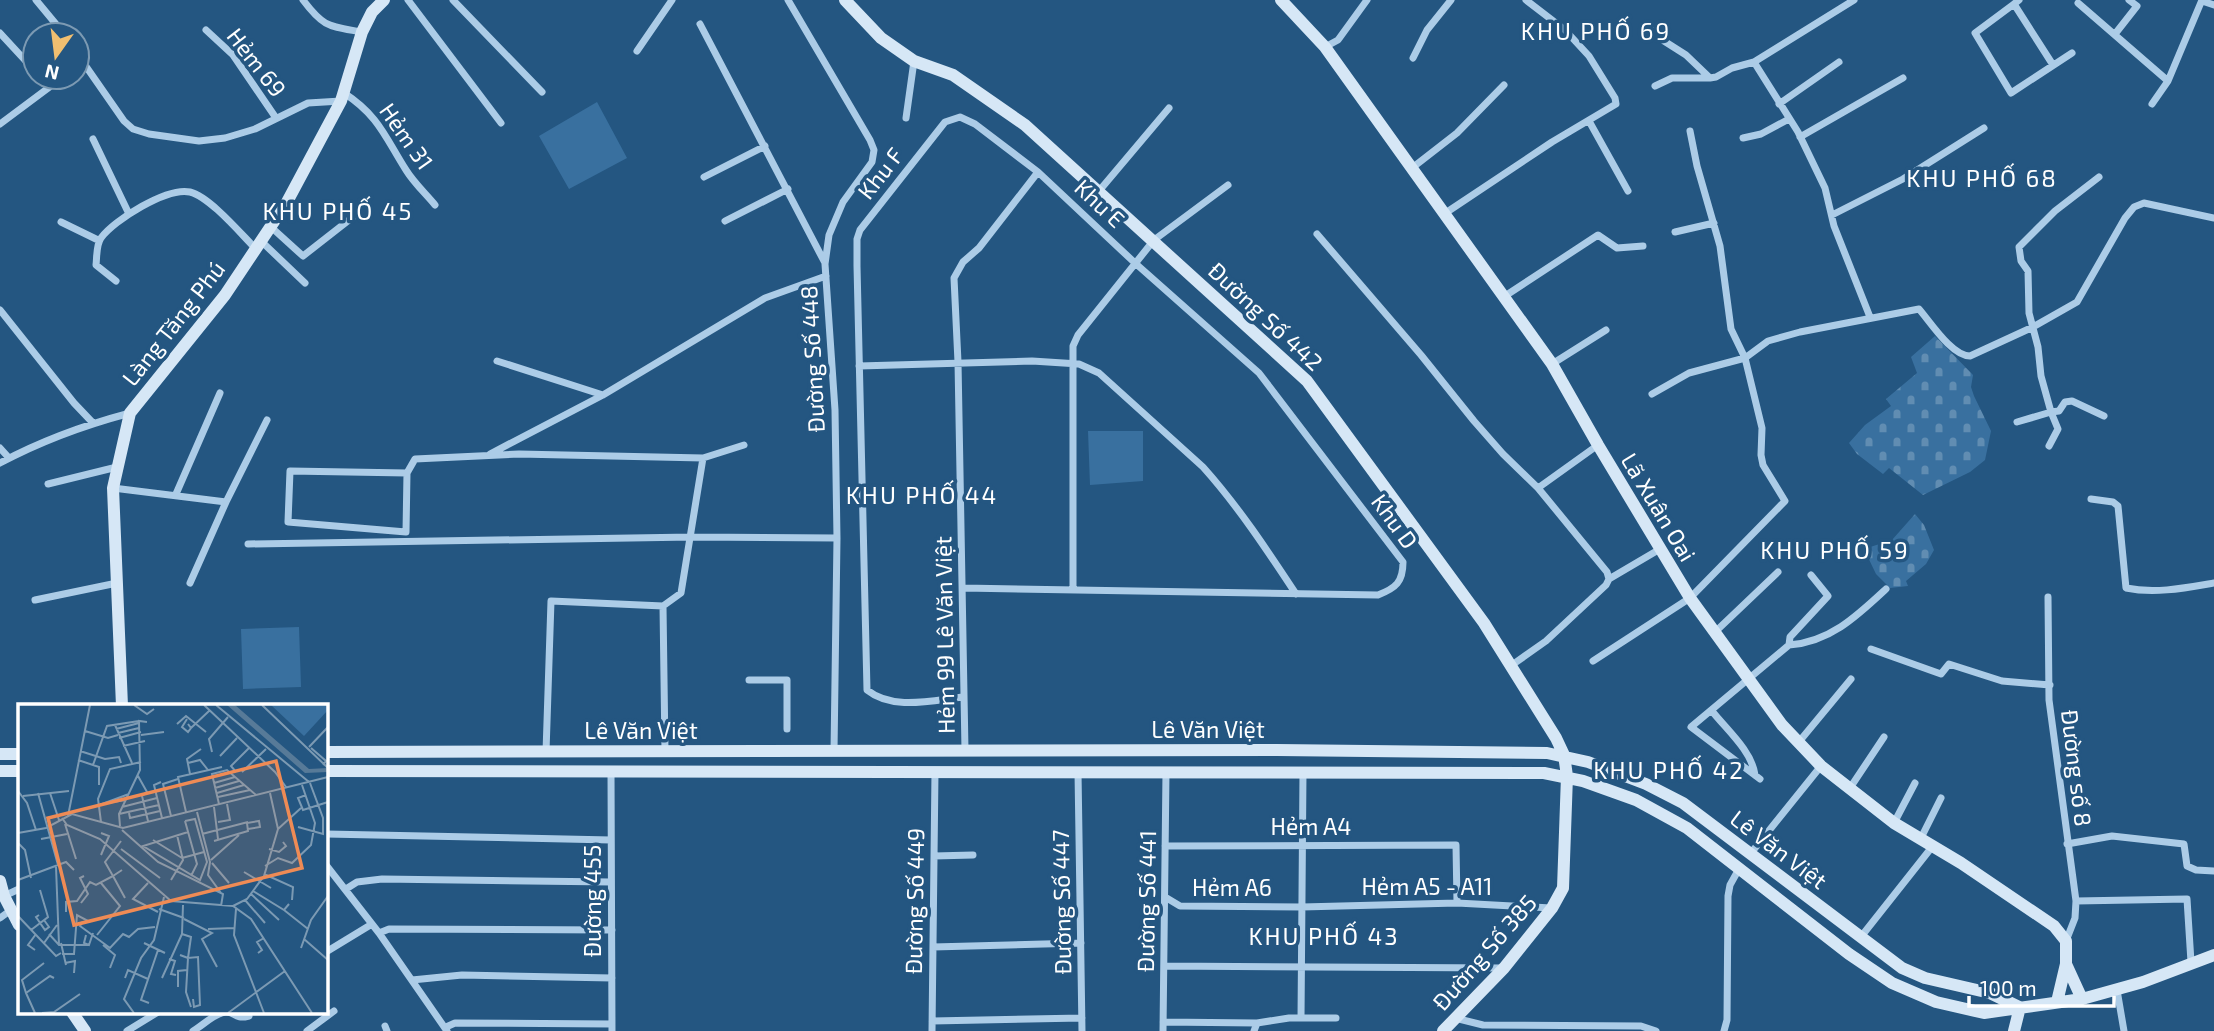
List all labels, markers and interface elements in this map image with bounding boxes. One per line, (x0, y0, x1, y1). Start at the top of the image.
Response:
district label: KHU PHỐ 69 (1521, 15, 1671, 45)
north arrow (21, 21, 91, 91)
street label: Hẻm 69 (222, 22, 292, 102)
text: N (42, 60, 61, 86)
street label: Hẻm 31 (374, 97, 440, 175)
street label: Khu F (851, 142, 909, 204)
district label: KHU PHỐ 68 (1906, 162, 2058, 192)
street label: Khu E (1069, 173, 1131, 233)
district label: KHU PHỐ 45 (263, 195, 413, 225)
street label: Làng Tăng Phú (116, 255, 230, 391)
street label: Đường Số 442 (1203, 256, 1329, 376)
street label: Đường Số 448 (794, 285, 830, 433)
street label: Lã Xuân Oai (1616, 448, 1702, 566)
district label: KHU PHỐ 44 (846, 479, 998, 509)
street label: Khu D (1366, 488, 1424, 554)
district label: KHU PHỐ 59 (1760, 534, 1910, 564)
street label: Hẻm 99 Lê Văn Việt (928, 536, 960, 734)
inset map (18, 704, 327, 1014)
street label: Đường số 8 (2056, 708, 2098, 828)
street label: Lê Văn Việt (1151, 715, 1265, 743)
street label: Lê Văn Việt (584, 716, 698, 744)
district label: KHU PHỐ 42 (1593, 754, 1745, 784)
street label: Lê Văn Việt (1725, 804, 1833, 894)
street label: Hẻm A4 (1271, 812, 1351, 840)
street label: Đường Số 449 (899, 828, 929, 974)
street label: Đường Số 447 (1046, 829, 1076, 975)
street label: Đường Số 441 (1131, 830, 1161, 972)
street label: Đường 455 (578, 845, 606, 957)
street label: Hẻm A5 - A11 (1362, 872, 1493, 900)
street label: Hẻm A6 (1192, 873, 1272, 901)
street label: Đường Số 385 (1426, 888, 1542, 1016)
district label: KHU PHỐ 43 (1248, 920, 1400, 950)
scale bar (1969, 964, 2114, 1008)
text: 100 m (1980, 975, 2037, 1000)

